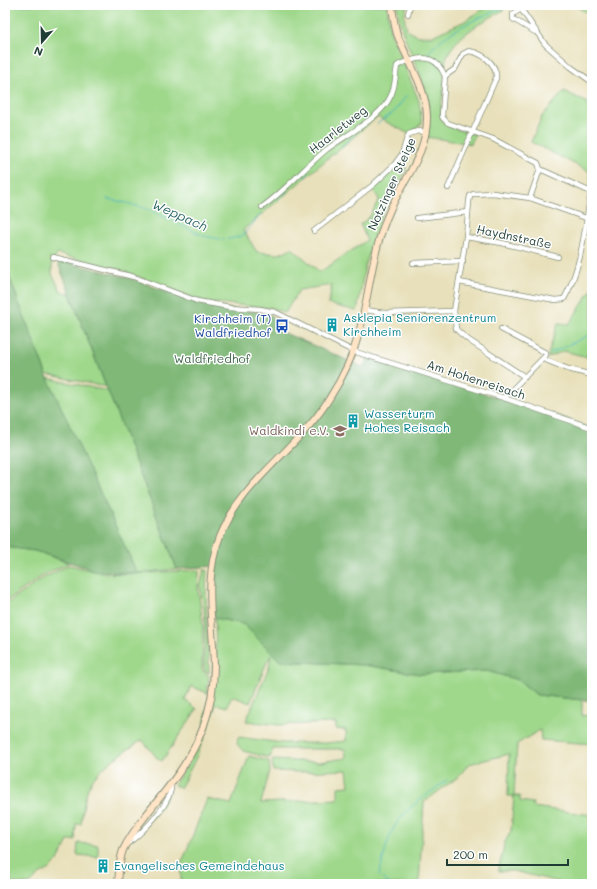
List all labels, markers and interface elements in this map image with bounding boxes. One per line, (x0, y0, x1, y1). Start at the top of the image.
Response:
north arrow (22, 22, 62, 62)
text: N (32, 43, 45, 60)
street label: Haarletweg (305, 102, 370, 157)
street label: Notzinger Steige (363, 135, 419, 233)
water label: Weppach (150, 195, 210, 234)
street label: Haydnstraße (475, 220, 553, 252)
place label: Asklepia Seniorenzentrum Kirchheim (343, 309, 496, 339)
place label: Kirchheim (T) Waldfriedhof (194, 310, 271, 340)
building icon: Asklepia Seniorenzentrum Kirchheim (324, 317, 340, 333)
bus stop icon: Kirchheim (T) Waldfriedhof (274, 318, 290, 334)
park label: Waldfriedhof (174, 350, 251, 366)
street label: Am Hohenreisach (425, 356, 528, 403)
place label: Wasserturm Hohes Reisach (364, 405, 450, 435)
building icon: Wasserturm Hohes Reisach (345, 413, 361, 429)
place label: Waldkindi e.V. (249, 422, 329, 438)
school or university icon: Waldkindi e.V. (332, 423, 348, 439)
scale bar (447, 841, 568, 867)
text: 200 m (453, 846, 488, 862)
place label: Evangelisches Gemeindehaus (114, 857, 285, 873)
building icon: Evangelisches Gemeindehaus (95, 858, 111, 874)

